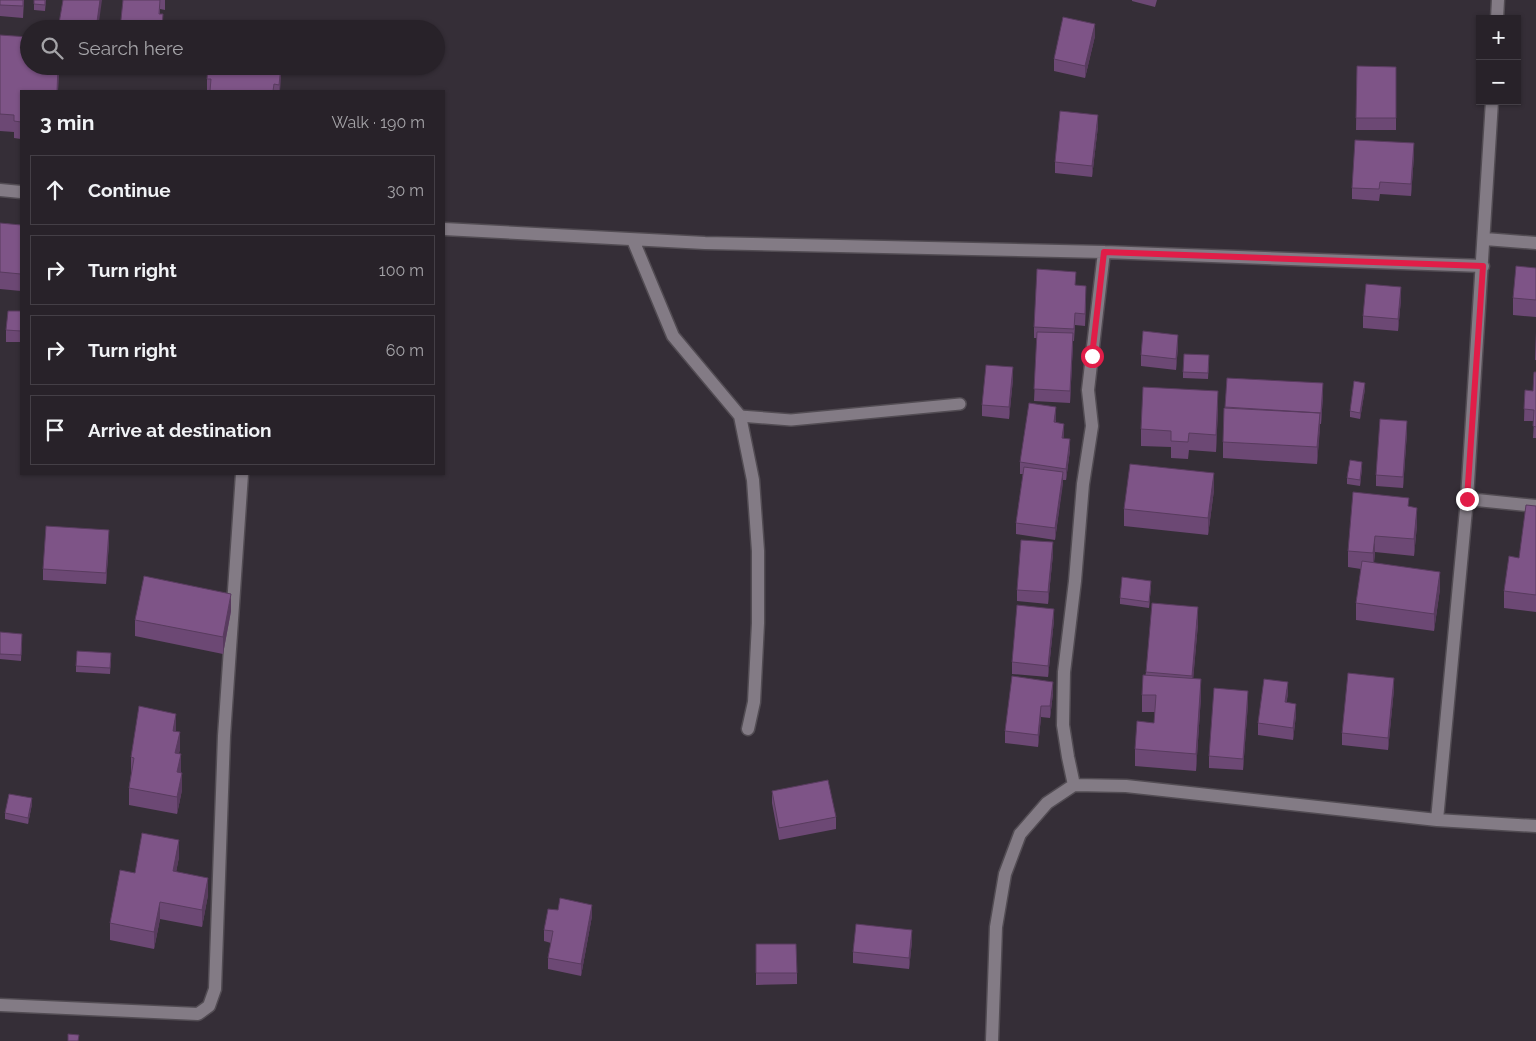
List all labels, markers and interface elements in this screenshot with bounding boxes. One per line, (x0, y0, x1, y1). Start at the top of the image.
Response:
map controls (1476, 15, 1521, 105)
button: + (1476, 15, 1521, 60)
search box (20, 20, 445, 75)
icon: search (38, 34, 66, 62)
text: Search here (78, 37, 184, 59)
button: − (1476, 60, 1521, 105)
text: 3 min (40, 110, 94, 135)
text: Walk · 190 m (332, 113, 425, 132)
icon: ahead (41, 176, 69, 204)
text: Continue (88, 179, 171, 201)
text: 30 m (387, 181, 424, 200)
icon: right (41, 256, 69, 284)
text: Turn right (88, 259, 177, 281)
text: 100 m (379, 261, 424, 280)
icon: right (41, 336, 69, 364)
text: Turn right (88, 339, 177, 361)
text: 60 m (386, 341, 424, 360)
route start (1081, 345, 1104, 368)
icon: arrive (41, 416, 69, 444)
text: Arrive at destination (88, 419, 272, 441)
route end (1456, 488, 1479, 511)

